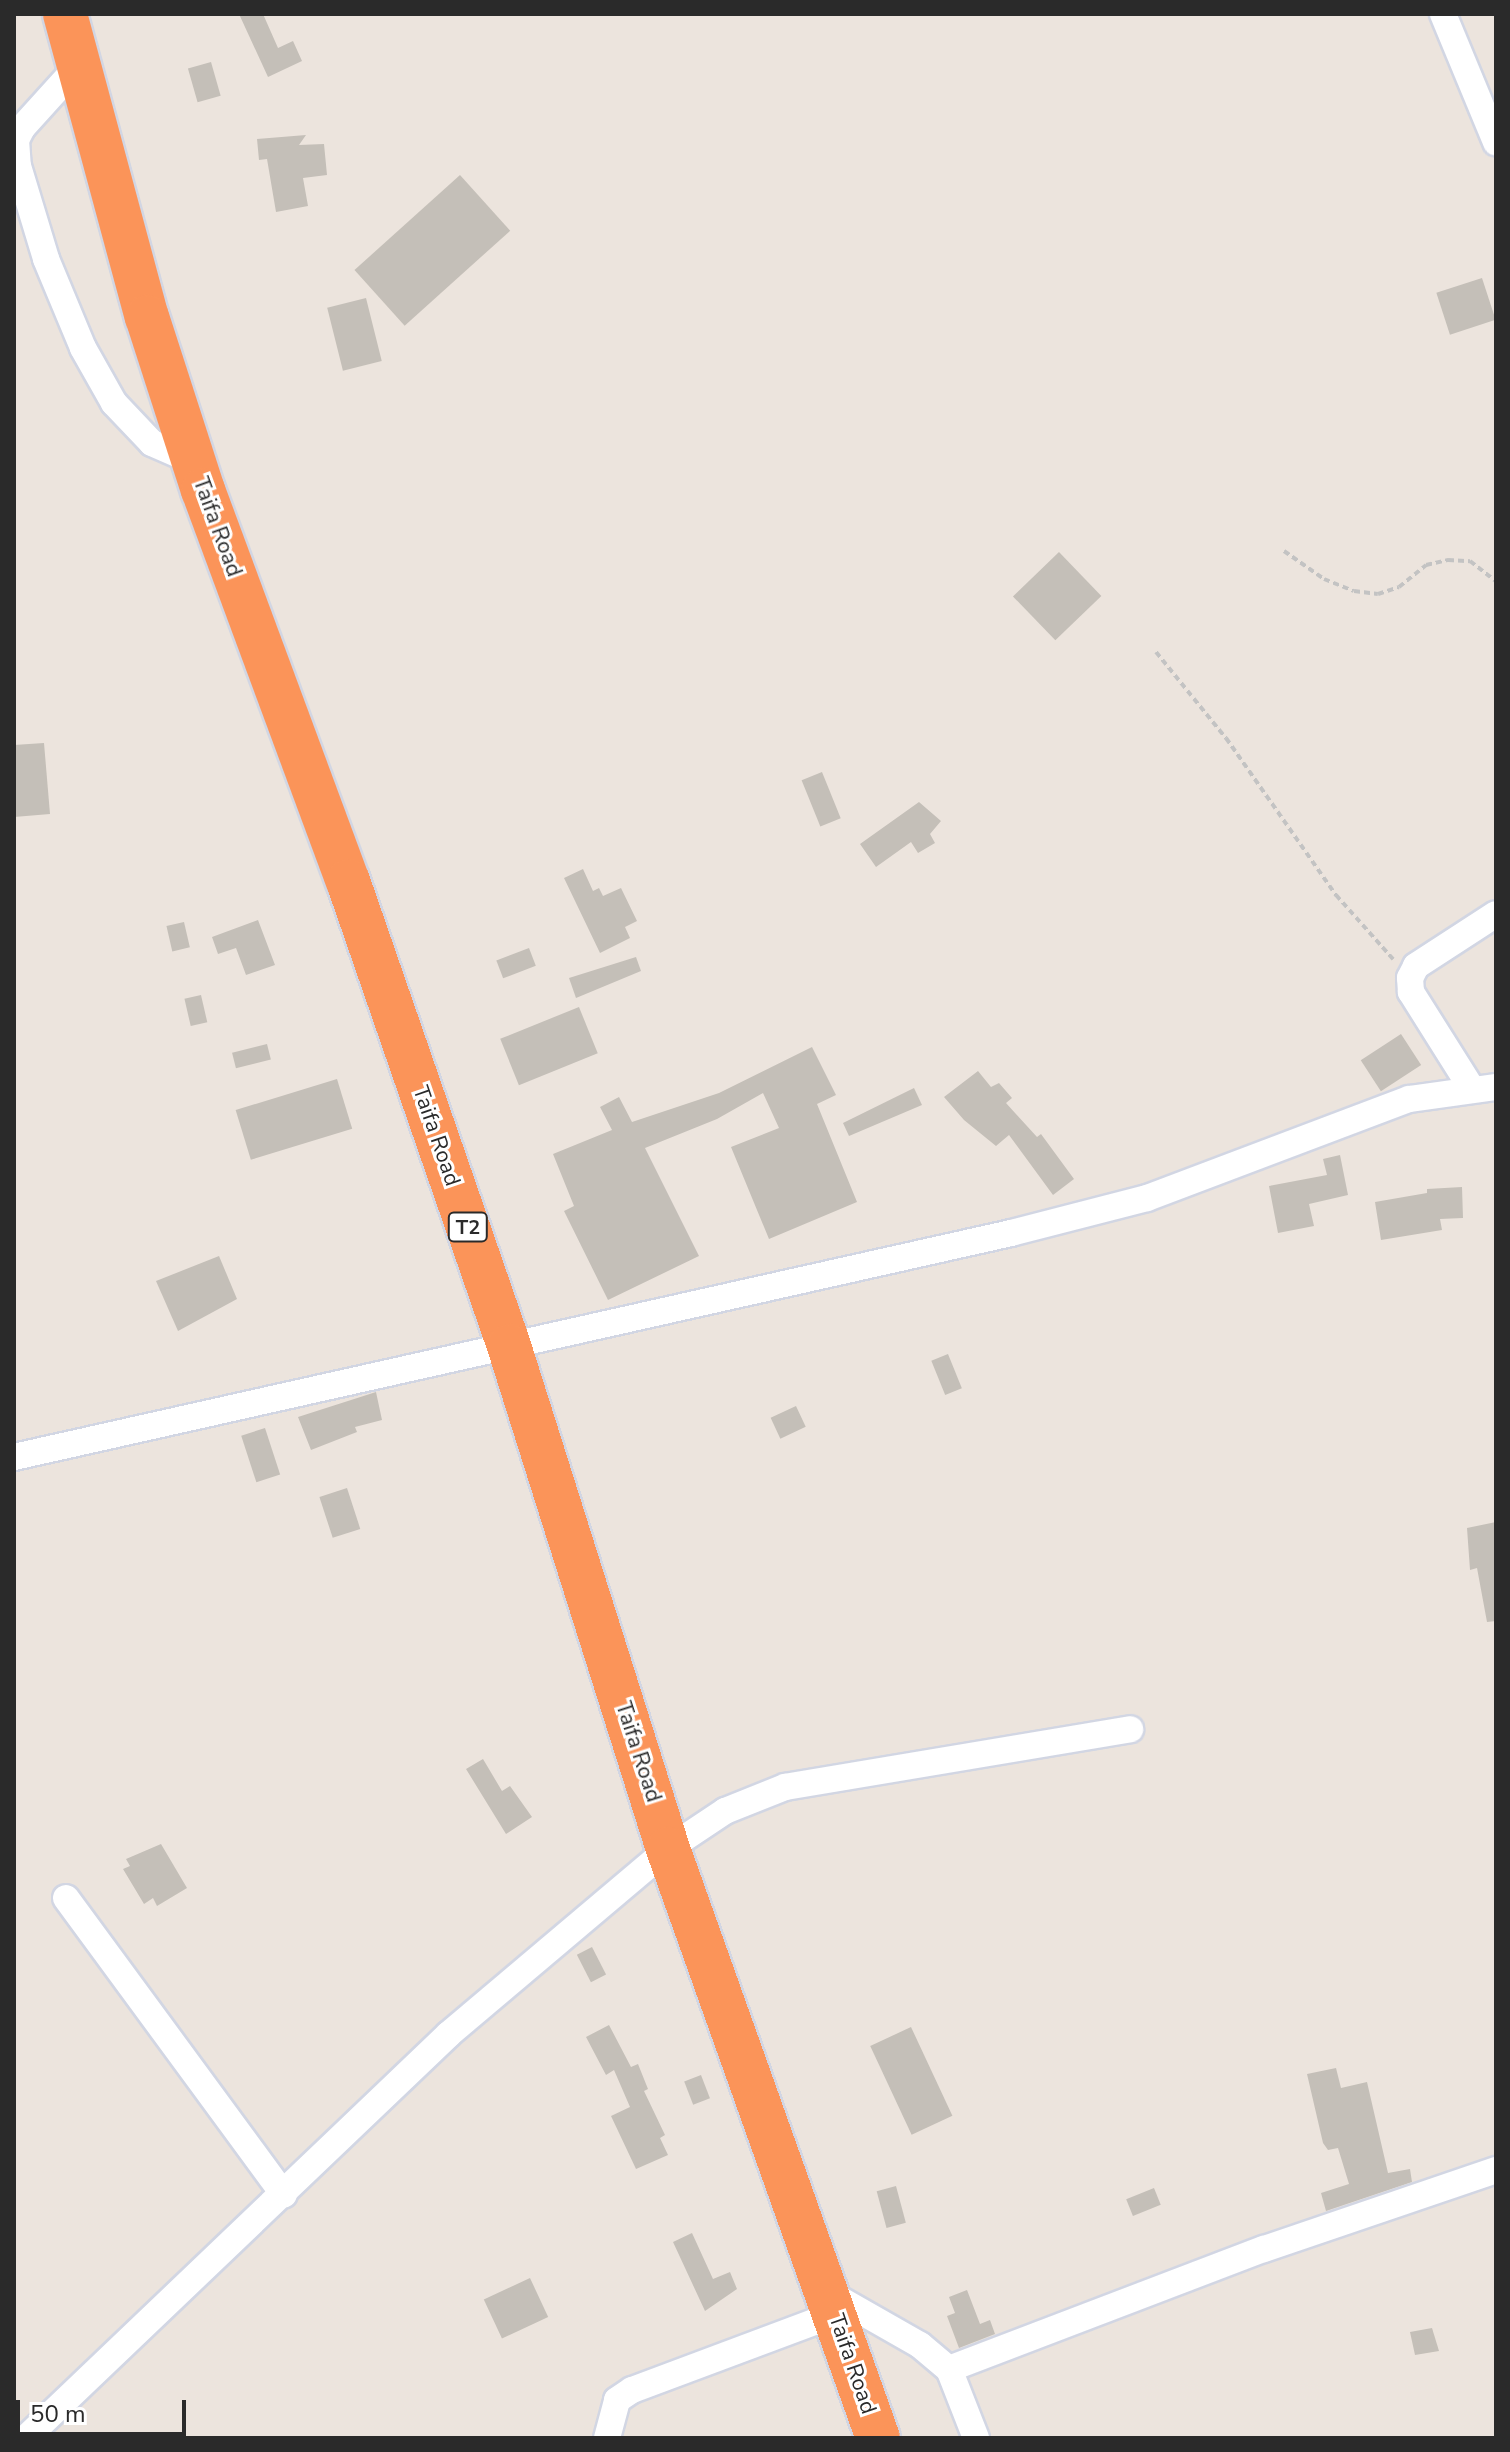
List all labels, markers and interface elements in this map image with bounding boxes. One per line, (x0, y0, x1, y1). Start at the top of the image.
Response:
street label: Taifa Road (187, 474, 247, 580)
street label: Taifa Road (407, 1083, 465, 1189)
road number: T2 (446, 1211, 490, 1243)
street label: Taifa Road (609, 1698, 667, 1806)
street label: Taifa Road (823, 2311, 881, 2417)
scale bar (20, 2384, 190, 2434)
text: 50 m (30, 2398, 86, 2430)

